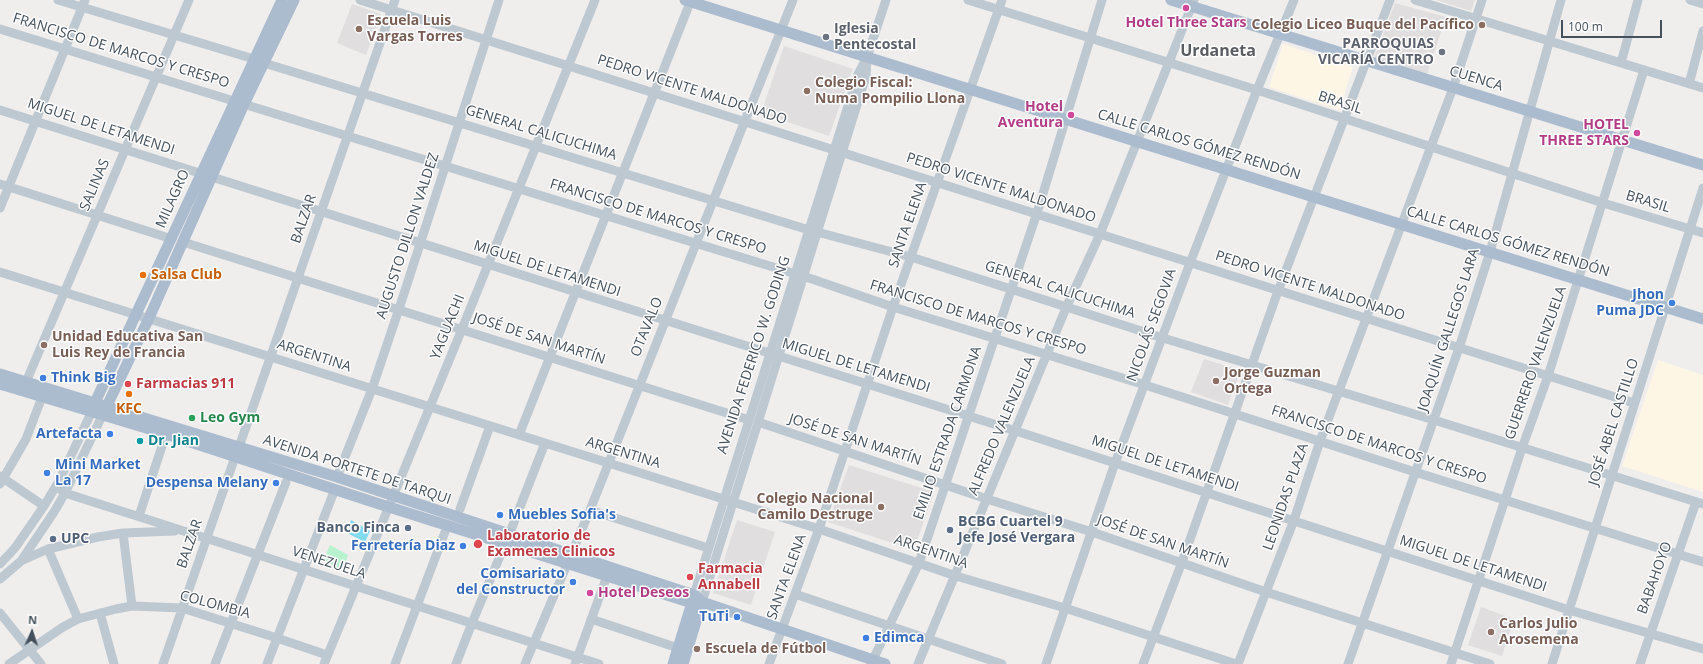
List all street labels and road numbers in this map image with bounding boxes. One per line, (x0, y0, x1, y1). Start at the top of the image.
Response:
street label: FRANCISCO DE MARCOS Y CRESPO (11, 10, 231, 92)
street label: PEDRO VICENTE MALDONADO (595, 51, 789, 129)
street label: CUENCA (1447, 63, 1505, 95)
street label: BRASIL (1316, 88, 1364, 118)
street label: MIGUEL DE LETAMENDI (25, 95, 177, 159)
street label: GENERAL CALICUCHIMA (463, 102, 619, 164)
street label: CALLE CARLOS GÓMEZ RENDÓN (1096, 106, 1302, 184)
street label: PEDRO VICENTE MALDONADO (904, 149, 1098, 227)
street label: AUGUSTO DILLON VALDEZ (373, 151, 443, 321)
street label: SALINAS (77, 156, 113, 214)
street label: MILAGRO (153, 167, 193, 231)
street label: FRANCISCO DE MARCOS Y CRESPO (548, 176, 768, 258)
street label: SANTA ELENA (885, 180, 931, 270)
street label: BRASIL (1624, 187, 1672, 217)
street label: BALZAR (288, 192, 320, 246)
street label: CALLE CARLOS GÓMEZ RENDÓN (1405, 203, 1611, 281)
street label: MIGUEL DE LETAMENDI (471, 237, 623, 301)
street label: JOAQUÍN GALLEGOS LARA (1415, 246, 1483, 414)
street label: PEDRO VICENTE MALDONADO (1213, 247, 1407, 325)
street label: AVENIDA FEDERICO W. GODING (714, 254, 794, 456)
street label: GENERAL CALICUCHIMA (983, 258, 1137, 322)
street label: NICOLÁS SEGOVIA (1124, 266, 1180, 384)
street label: FRANCISCO DE MARCOS Y CRESPO (868, 277, 1088, 359)
street label: GUERRERO VALENZUELA (1502, 284, 1570, 442)
street label: YAGUACHI (427, 292, 469, 362)
street label: OTAVALO (627, 295, 667, 359)
street label: JOSÉ DE SAN MARTÍN (471, 310, 607, 368)
street label: MIGUEL DE LETAMENDI (780, 335, 932, 397)
street label: ARGENTINA (275, 336, 353, 376)
street label: EMILIO ESTRADA CARMONA (910, 344, 986, 522)
street label: ALFREDO VALENZUELA (965, 354, 1039, 498)
street label: JOSÉ ABEL CASTILLO (1585, 356, 1643, 488)
street label: FRANCISCO DE MARCOS Y CRESPO (1269, 402, 1489, 488)
street label: JOSÉ DE SAN MARTÍN (787, 411, 923, 469)
street label: AVENIDA PORTETE DE TARQUI (261, 432, 453, 508)
street label: MIGUEL DE LETAMENDI (1089, 432, 1241, 496)
street label: ARGENTINA (584, 434, 662, 472)
street label: LEONIDAS PLAZA (1260, 441, 1312, 553)
street label: JOSÉ DE SAN MARTÍN (1095, 512, 1231, 572)
street label: BALZAR (174, 517, 206, 571)
street label: SANTA ELENA (764, 532, 810, 622)
street label: ARGENTINA (892, 532, 970, 572)
street label: MIGUEL DE LETAMENDI (1397, 532, 1549, 596)
street label: BABAHOYO (1634, 540, 1676, 616)
street label: VENEZUELA (290, 543, 368, 583)
street label: COLOMBIA (178, 588, 252, 622)

